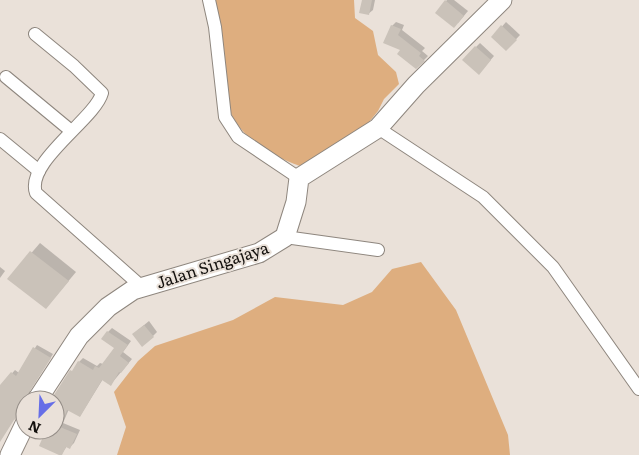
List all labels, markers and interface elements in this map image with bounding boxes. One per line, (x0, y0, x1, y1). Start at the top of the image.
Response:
street label: Jalan Singajaya (153, 234, 272, 294)
north arrow (15, 390, 65, 440)
text: N (25, 416, 44, 439)

